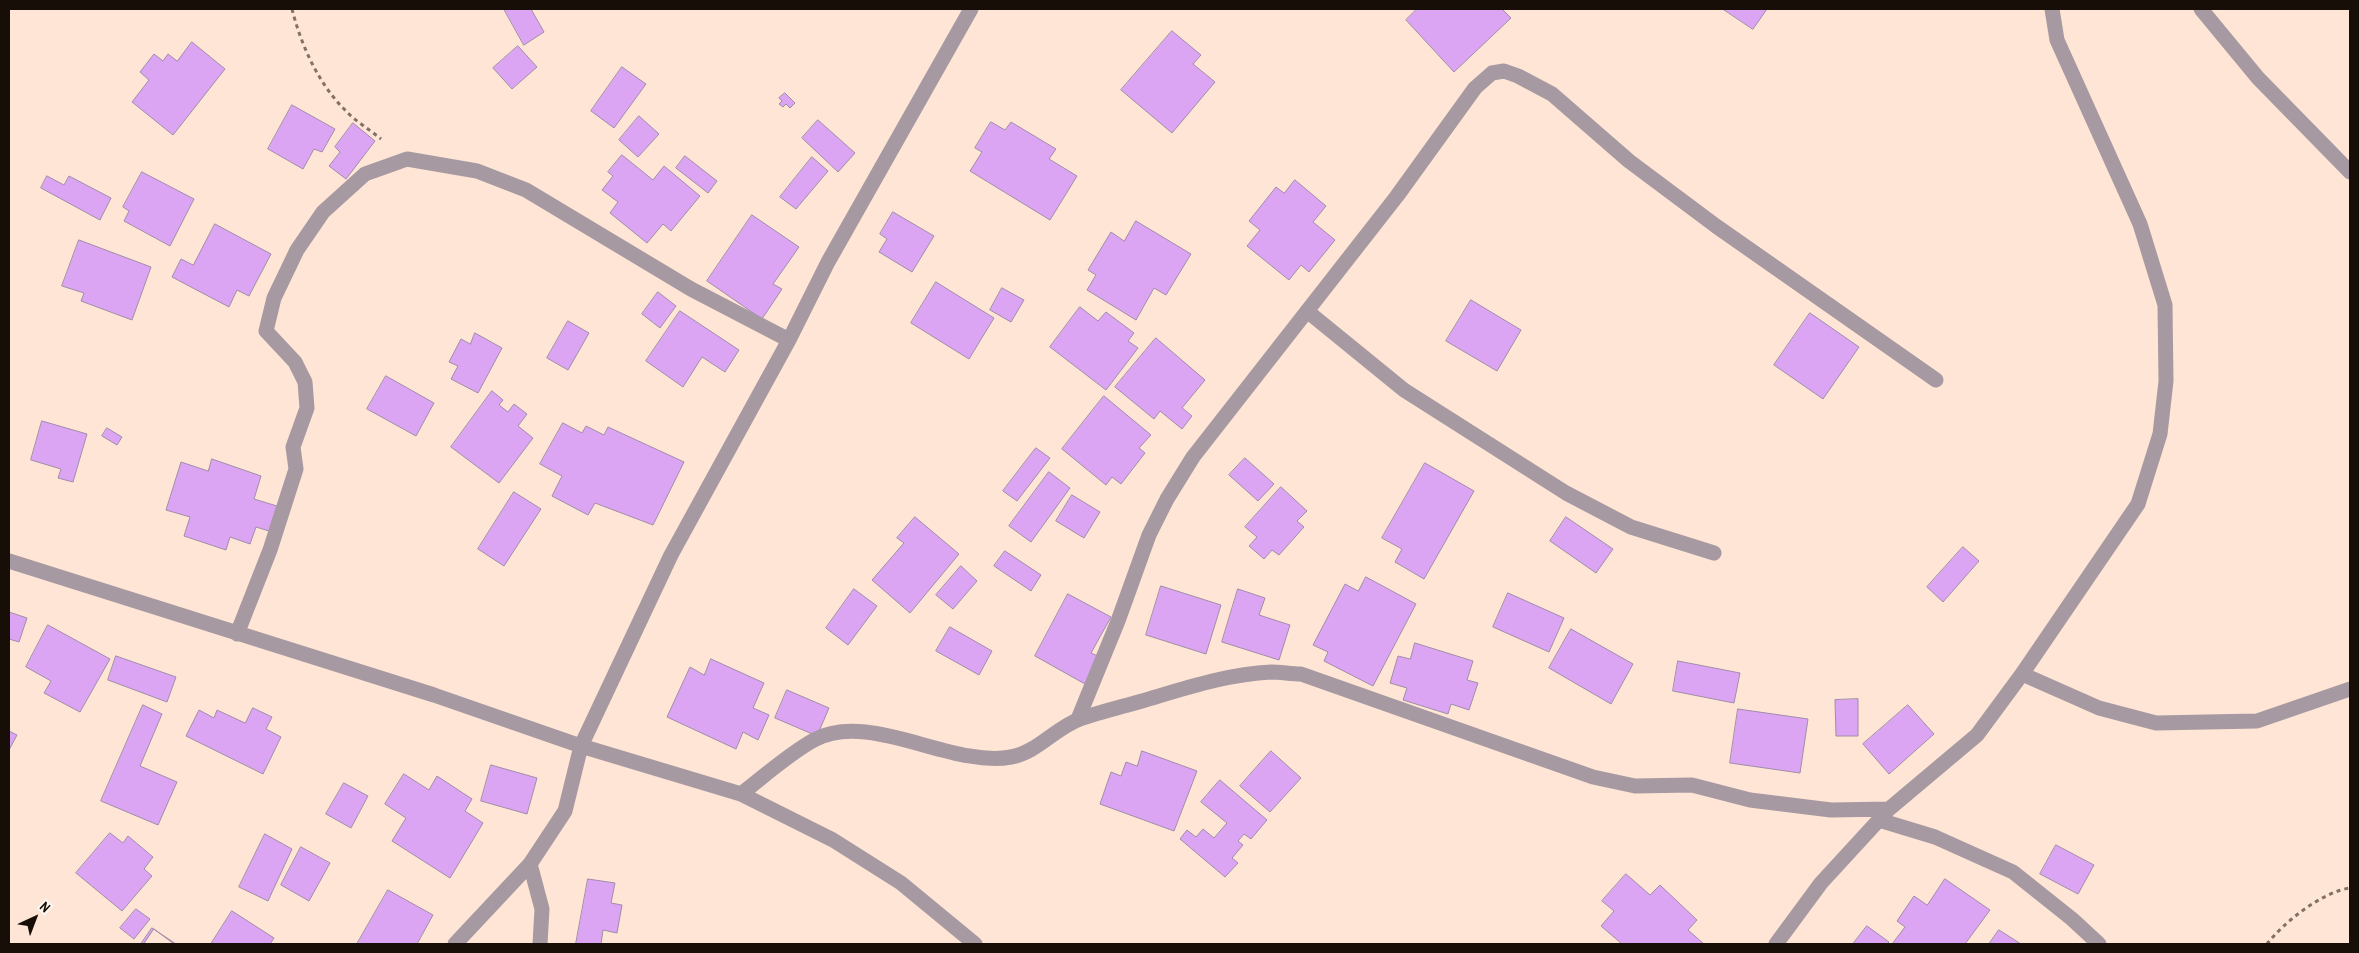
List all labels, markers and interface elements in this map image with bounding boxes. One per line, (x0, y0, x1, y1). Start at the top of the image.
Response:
north arrow (10, 893, 60, 943)
text: N (36, 898, 54, 916)

